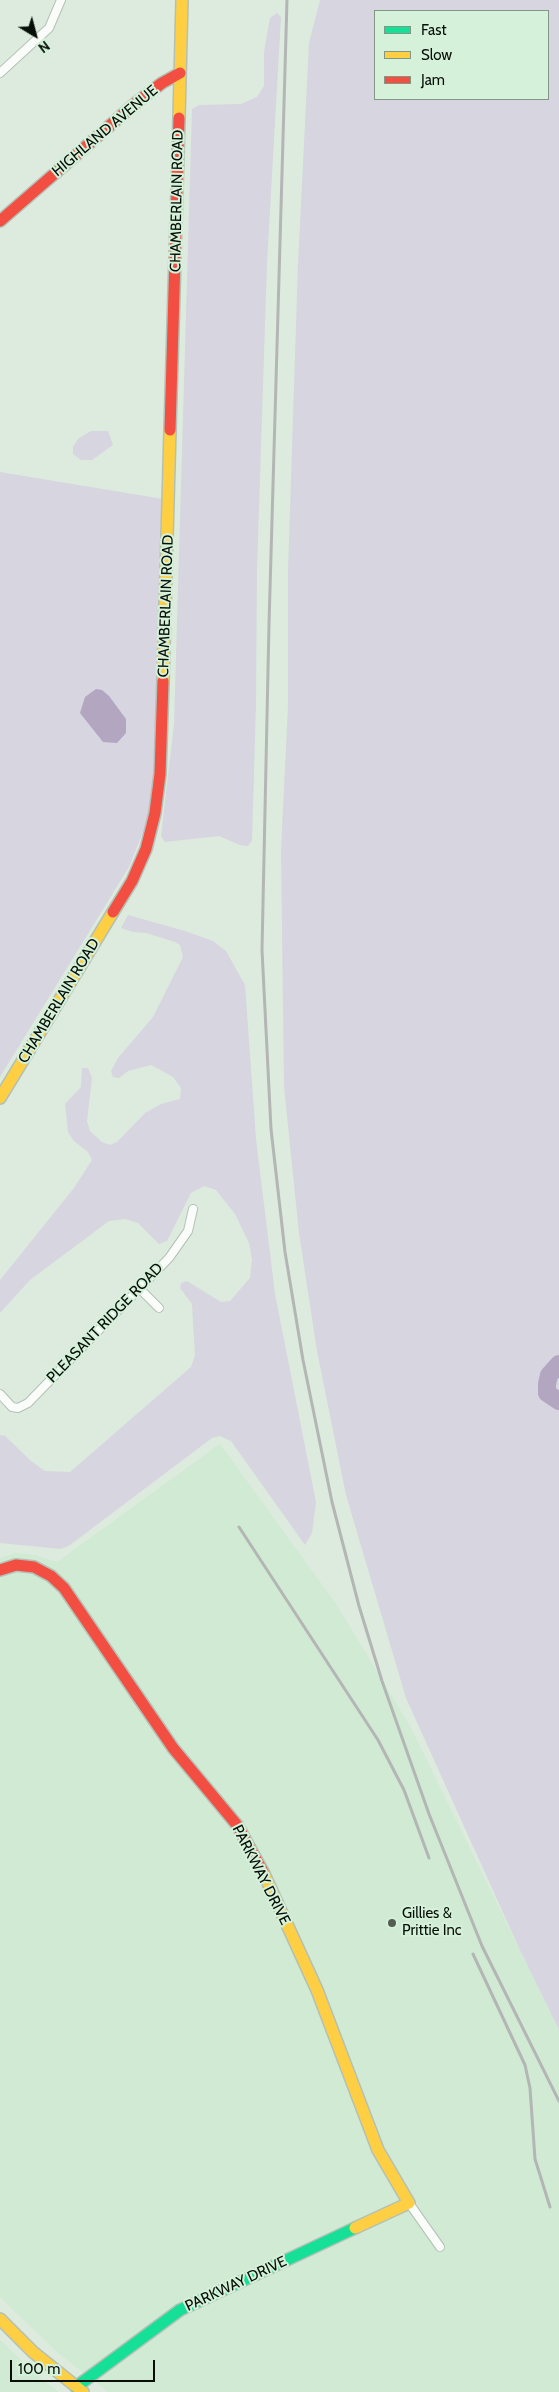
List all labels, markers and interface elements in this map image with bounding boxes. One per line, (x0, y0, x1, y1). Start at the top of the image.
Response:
north arrow (10, 10, 60, 60)
legend (374, 10, 549, 100)
text: Fast (421, 21, 446, 39)
text: N (35, 37, 53, 57)
text: Slow (421, 46, 452, 64)
text: Jam (421, 71, 445, 89)
street label: HIGHLAND AVENUE (49, 82, 161, 180)
street label: CHAMBERLAIN ROAD (167, 130, 187, 272)
street label: CHAMBERLAIN ROAD (155, 534, 177, 678)
street label: CHAMBERLAIN ROAD (15, 935, 103, 1067)
street label: PLEASANT RIDGE ROAD (43, 1259, 167, 1387)
street label: PARKWAY DRIVE (228, 1822, 294, 1928)
place label: Gillies & Prittie Inc (402, 1905, 462, 1940)
marker: Gillies & Prittie Inc (386, 1917, 398, 1929)
street label: PARKWAY DRIVE (182, 2253, 290, 2315)
scale bar (12, 2350, 158, 2382)
text: 100 m (18, 2360, 60, 2378)

